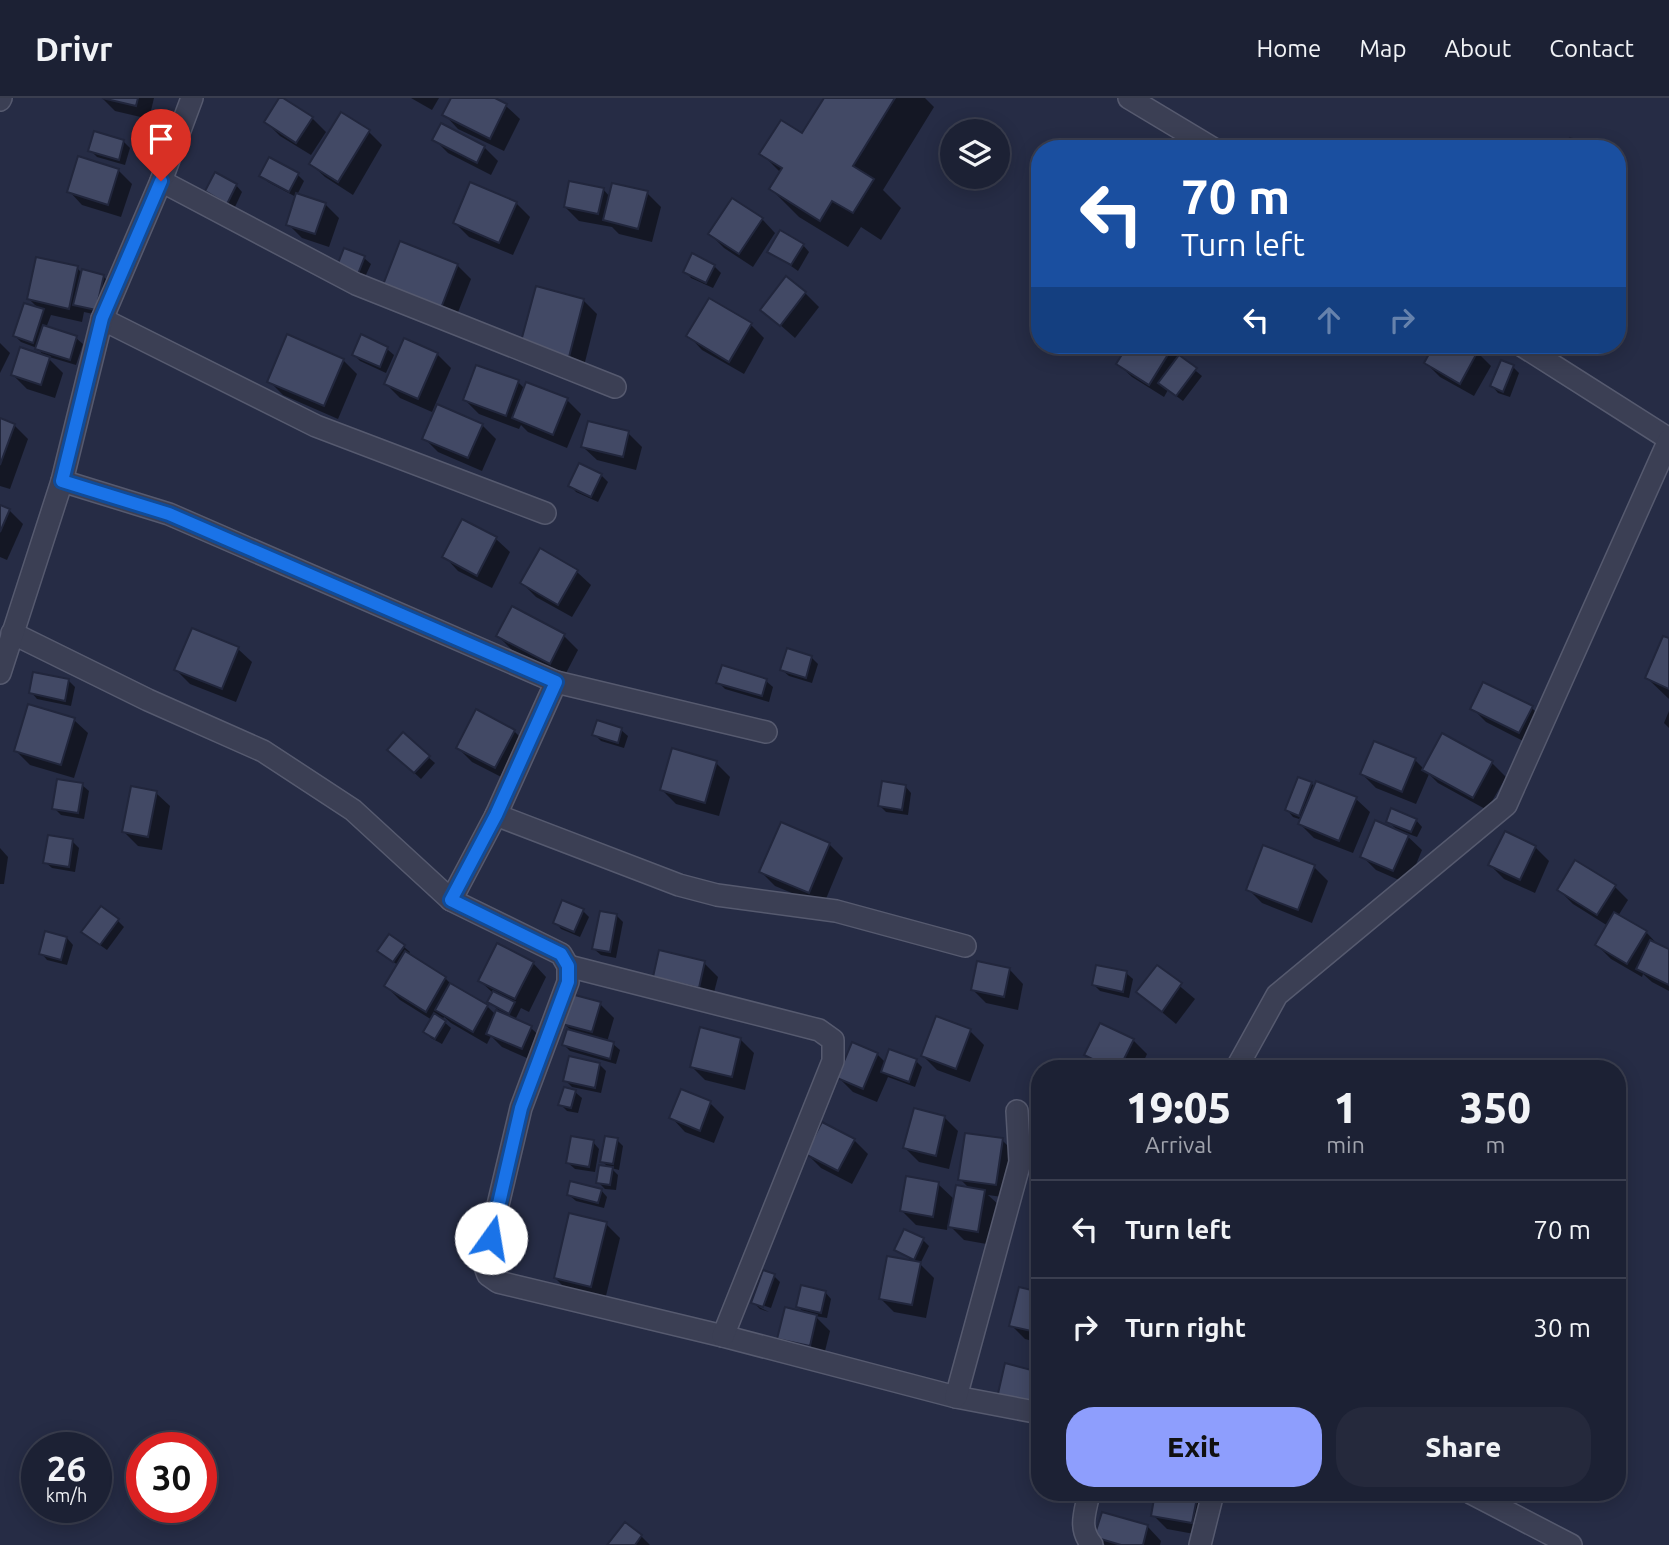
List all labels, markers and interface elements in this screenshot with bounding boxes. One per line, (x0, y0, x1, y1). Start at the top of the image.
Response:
text: Drivr (35, 30, 113, 67)
text: Home (1256, 35, 1321, 62)
text: Map (1359, 35, 1406, 62)
text: About (1444, 35, 1511, 62)
text: Contact (1549, 35, 1634, 62)
pin (131, 109, 191, 181)
map controls (940, 119, 1010, 189)
button: layers (940, 119, 1010, 189)
icon: arrive (142, 120, 180, 158)
icon: left (1066, 168, 1157, 259)
text: 70 m (1181, 168, 1290, 223)
text: Turn left (1181, 226, 1305, 262)
icon: left (1237, 301, 1275, 339)
icon: ahead (1310, 301, 1348, 339)
icon: right (1383, 301, 1421, 339)
text: 19:05 (1126, 1084, 1231, 1131)
text: 1 (1334, 1084, 1357, 1131)
text: 350 (1460, 1084, 1531, 1131)
text: Arrival (1145, 1132, 1212, 1157)
text: min (1326, 1132, 1365, 1157)
text: m (1485, 1132, 1505, 1157)
position arrow (454, 1201, 528, 1275)
icon: left (1066, 1210, 1104, 1248)
text: Turn left (1125, 1215, 1231, 1244)
text: 70 m (1533, 1215, 1591, 1244)
icon: right (1066, 1308, 1104, 1346)
text: Turn right (1125, 1313, 1246, 1342)
text: 30 m (1533, 1313, 1591, 1342)
button: Exit (1066, 1407, 1322, 1487)
button: Share (1336, 1407, 1591, 1487)
speed limit sign: 30 (126, 1432, 217, 1523)
text: 26 (47, 1448, 86, 1488)
text: km/h (46, 1485, 87, 1505)

